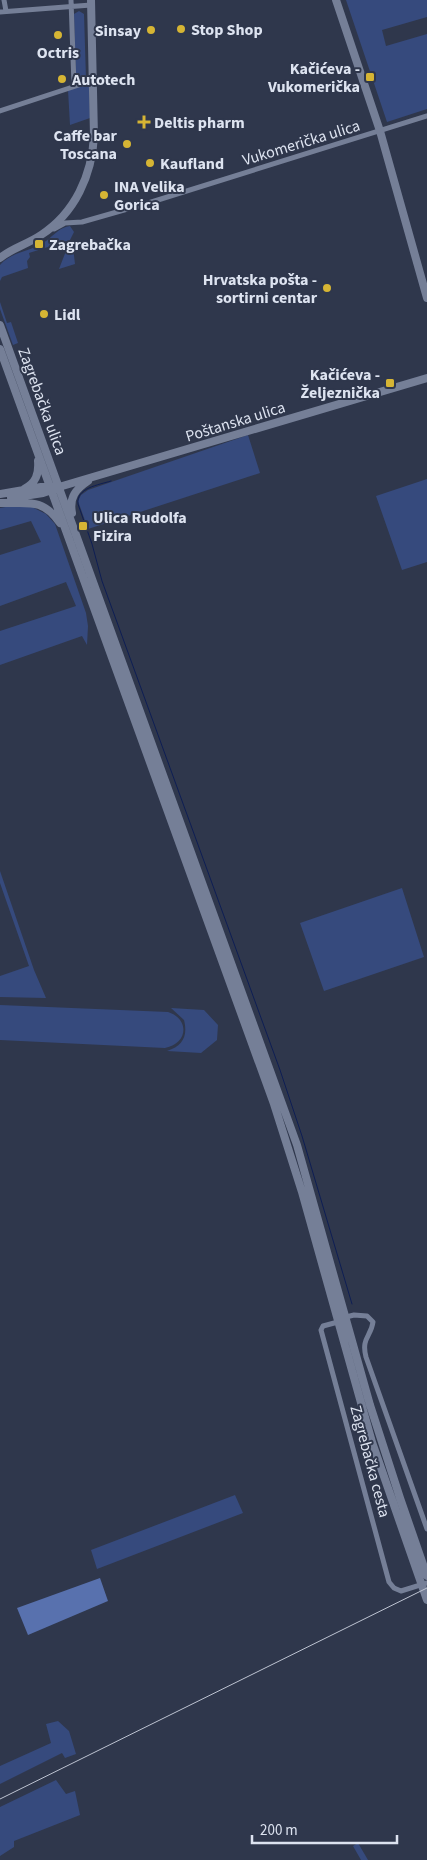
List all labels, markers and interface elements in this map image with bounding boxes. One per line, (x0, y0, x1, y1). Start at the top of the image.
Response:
place label: Stop Shop (191, 19, 263, 41)
place label: Sinsay (95, 20, 142, 42)
marker: Stop Shop (175, 23, 187, 35)
marker: Sinsay (145, 24, 157, 36)
marker: Octris (52, 29, 64, 41)
place label: Octris (37, 42, 79, 64)
place label: Kačićeva - Vukomerička (267, 58, 360, 98)
place label: Autotech (71, 69, 135, 91)
marker: Kačićeva - Vukomerička (364, 71, 376, 83)
marker: Autotech (56, 73, 68, 85)
place label: Deltis pharm (154, 112, 245, 134)
street label: Vukomerička ulica (240, 115, 363, 171)
marker: Deltis pharm (138, 116, 150, 128)
place label: Caffe bar Toscana (54, 125, 118, 165)
marker: Caffe bar Toscana (121, 138, 133, 150)
place label: Kaufland (160, 153, 224, 175)
marker: Kaufland (144, 157, 156, 169)
place label: INA Velika Gorica (114, 176, 185, 216)
marker: INA Velika Gorica (98, 189, 110, 201)
place label: Zagrebačka (49, 234, 131, 256)
marker: Zagrebačka (33, 238, 45, 250)
place label: Hrvatska pošta - sortirni centar (203, 269, 318, 309)
marker: Hrvatska pošta - sortirni centar (321, 282, 333, 294)
place label: Lidl (54, 304, 81, 326)
marker: Lidl (38, 308, 50, 320)
street label: Zagrebačka ulica (12, 345, 72, 458)
place label: Kačićeva - Željeznička (300, 364, 380, 404)
marker: Kačićeva - Željeznička (384, 377, 396, 389)
street label: Poštanska ulica (183, 396, 288, 448)
place label: Ulica Rudolfa Fizira (93, 507, 187, 547)
marker: Ulica Rudolfa Fizira (77, 520, 89, 532)
street label: Zagrebačka cesta (344, 1403, 396, 1520)
scale bar (252, 1812, 397, 1844)
text: 200 m (260, 1820, 298, 1841)

